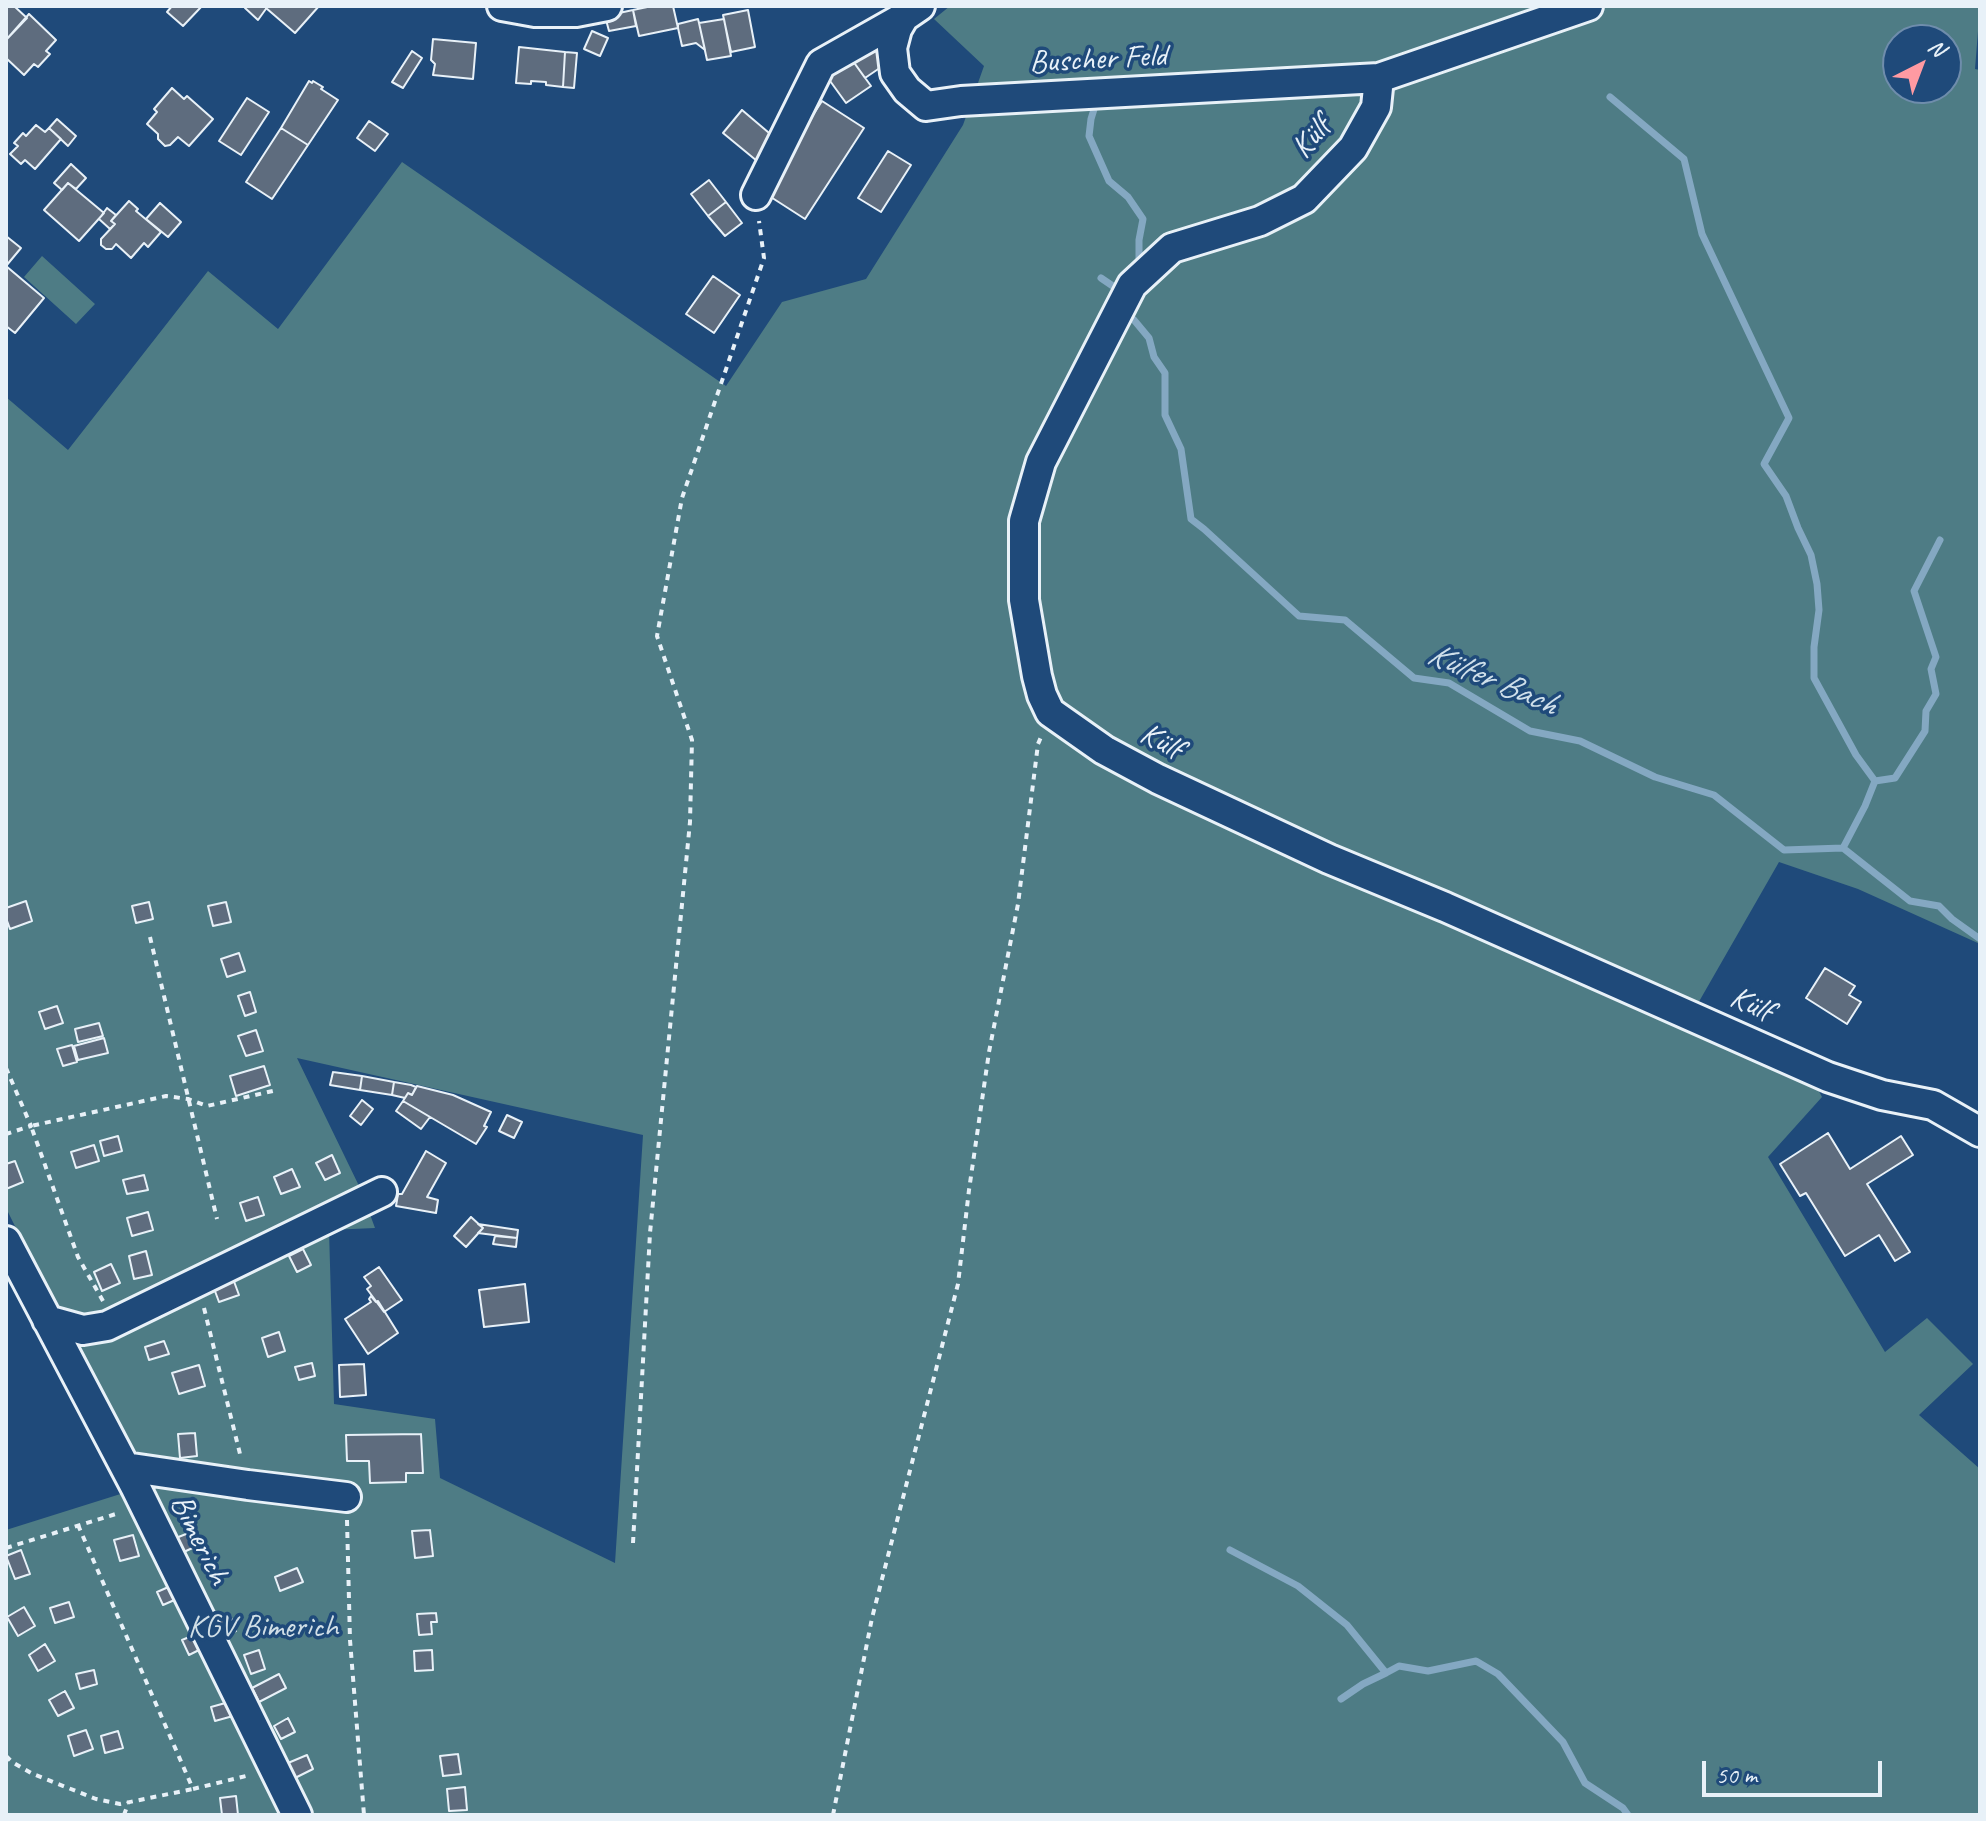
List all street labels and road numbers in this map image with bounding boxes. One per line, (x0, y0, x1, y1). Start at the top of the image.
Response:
street label: Buscher Feld (1028, 37, 1168, 83)
street label: Külf (1284, 109, 1340, 167)
street label: Külf (1133, 715, 1189, 769)
street label: Külf (1724, 979, 1778, 1031)
street label: Bimerich (161, 1489, 237, 1591)

